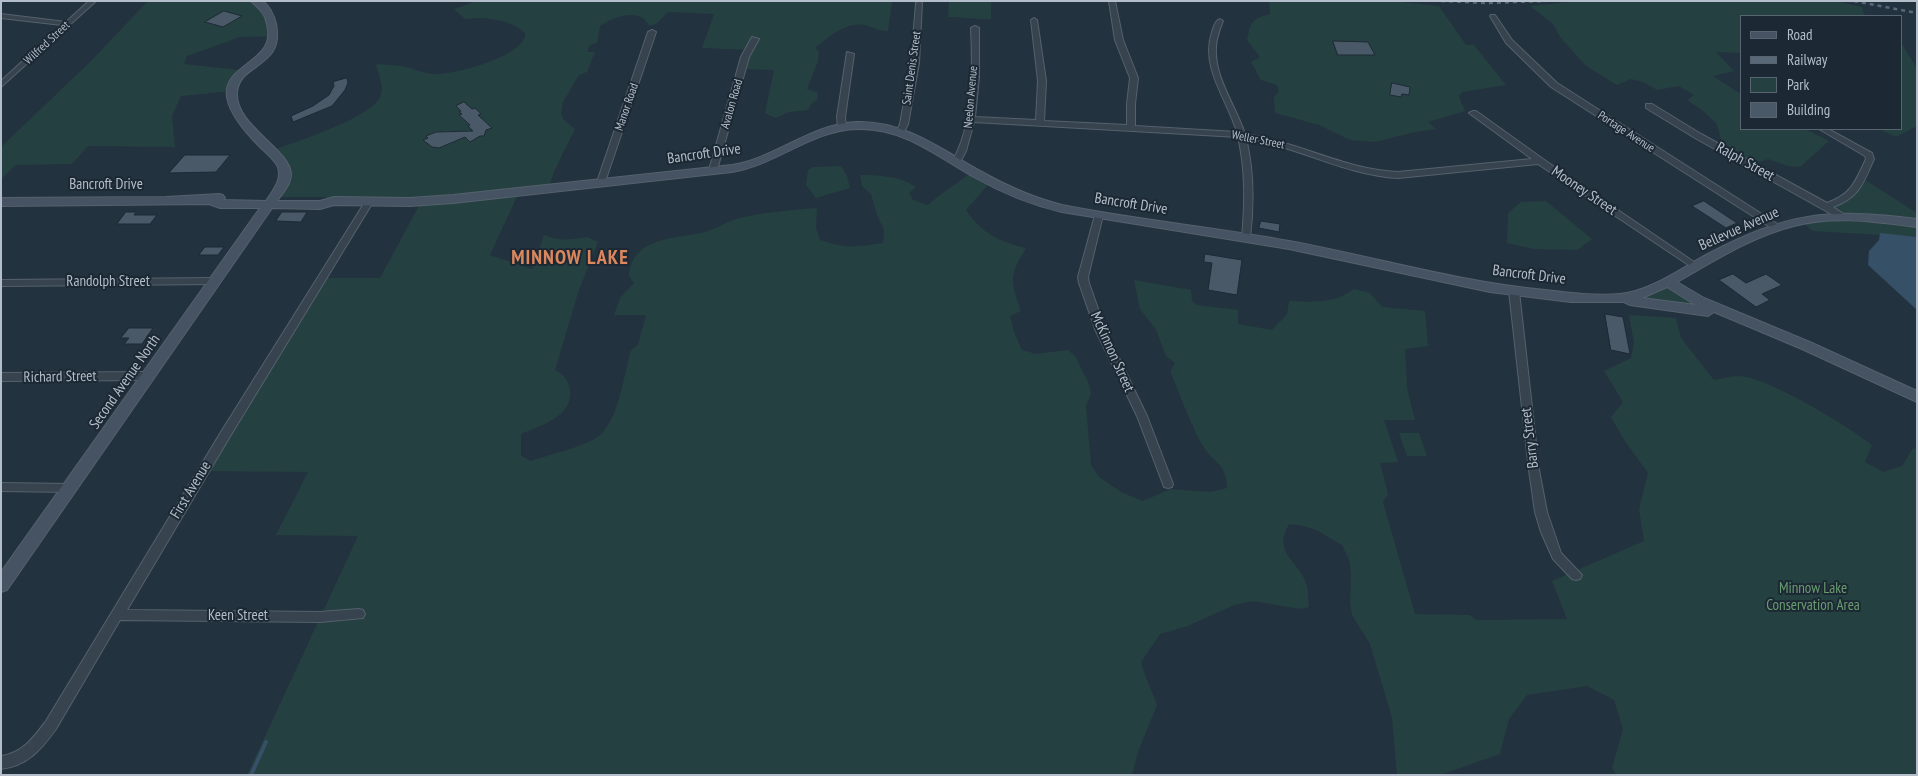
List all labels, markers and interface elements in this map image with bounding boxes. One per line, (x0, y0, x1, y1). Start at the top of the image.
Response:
legend (1740, 15, 1903, 130)
street label: Wilfred Street (21, 18, 73, 68)
text: Road (1787, 25, 1813, 44)
street label: Saint Denis Street (900, 30, 924, 106)
text: Railway (1787, 50, 1827, 69)
street label: Neelon Avenue (961, 65, 981, 129)
text: Park (1787, 75, 1809, 94)
street label: Avalon Road (718, 77, 746, 131)
street label: Manor Road (612, 81, 642, 133)
text: Building (1787, 100, 1830, 119)
street label: Portage Avenue (1595, 108, 1657, 156)
street label: Weller Street (1230, 128, 1286, 152)
street label: Ralph Street (1713, 139, 1777, 185)
street label: Bancroft Drive (666, 140, 742, 168)
street label: Mooney Street (1548, 163, 1620, 219)
street label: Bancroft Drive (69, 176, 143, 194)
street label: Bancroft Drive (1093, 189, 1169, 219)
street label: Bellevue Avenue (1696, 203, 1782, 255)
district label: MINNOW LAKE (510, 246, 630, 270)
street label: Bancroft Drive (1491, 262, 1567, 288)
street label: Randolph Street (66, 273, 150, 291)
street label: McKinnon Street (1086, 309, 1138, 395)
street label: Second Avenue North (86, 331, 164, 433)
street label: Richard Street (23, 367, 97, 387)
street label: Barry Street (1517, 407, 1543, 469)
street label: First Avenue (167, 458, 215, 522)
park label: Minnow Lake Conservation Area (1766, 580, 1860, 615)
street label: Keen Street (208, 607, 268, 625)

